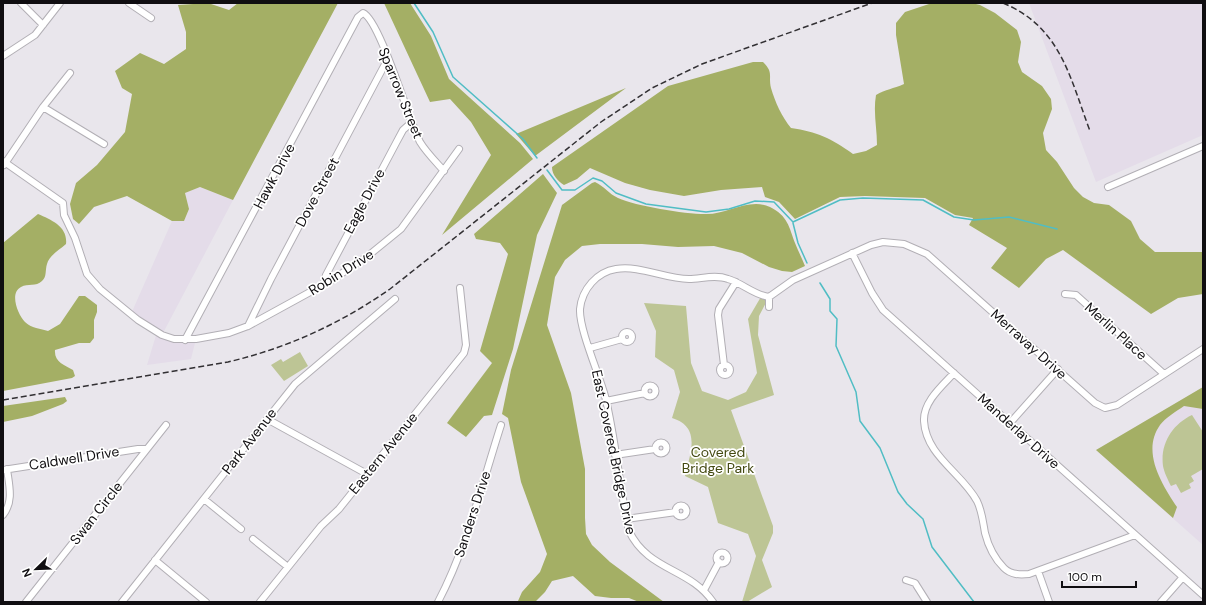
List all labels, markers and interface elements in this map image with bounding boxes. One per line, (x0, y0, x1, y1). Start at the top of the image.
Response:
street label: Sparrow Street (375, 45, 427, 141)
street label: Hawk Drive (249, 140, 299, 212)
street label: Dove Street (291, 154, 343, 230)
street label: Eagle Drive (339, 165, 389, 237)
street label: Robin Drive (305, 245, 377, 299)
street label: Merlin Place (1081, 298, 1151, 364)
street label: Merravay Drive (987, 305, 1071, 383)
street label: East Covered Bridge Drive (588, 368, 640, 536)
street label: Manderlay Drive (974, 389, 1064, 473)
street label: Park Avenue (218, 404, 280, 478)
street label: Eastern Avenue (345, 408, 421, 498)
street label: Caldwell Drive (28, 442, 120, 474)
park label: Covered Bridge Park (682, 443, 754, 477)
street label: Sanders Drive (450, 469, 494, 559)
street label: Swan Circle (66, 478, 126, 548)
north arrow (16, 549, 56, 589)
scale bar (1062, 563, 1136, 589)
text: N (19, 566, 35, 579)
text: 100 m (1068, 569, 1102, 585)

